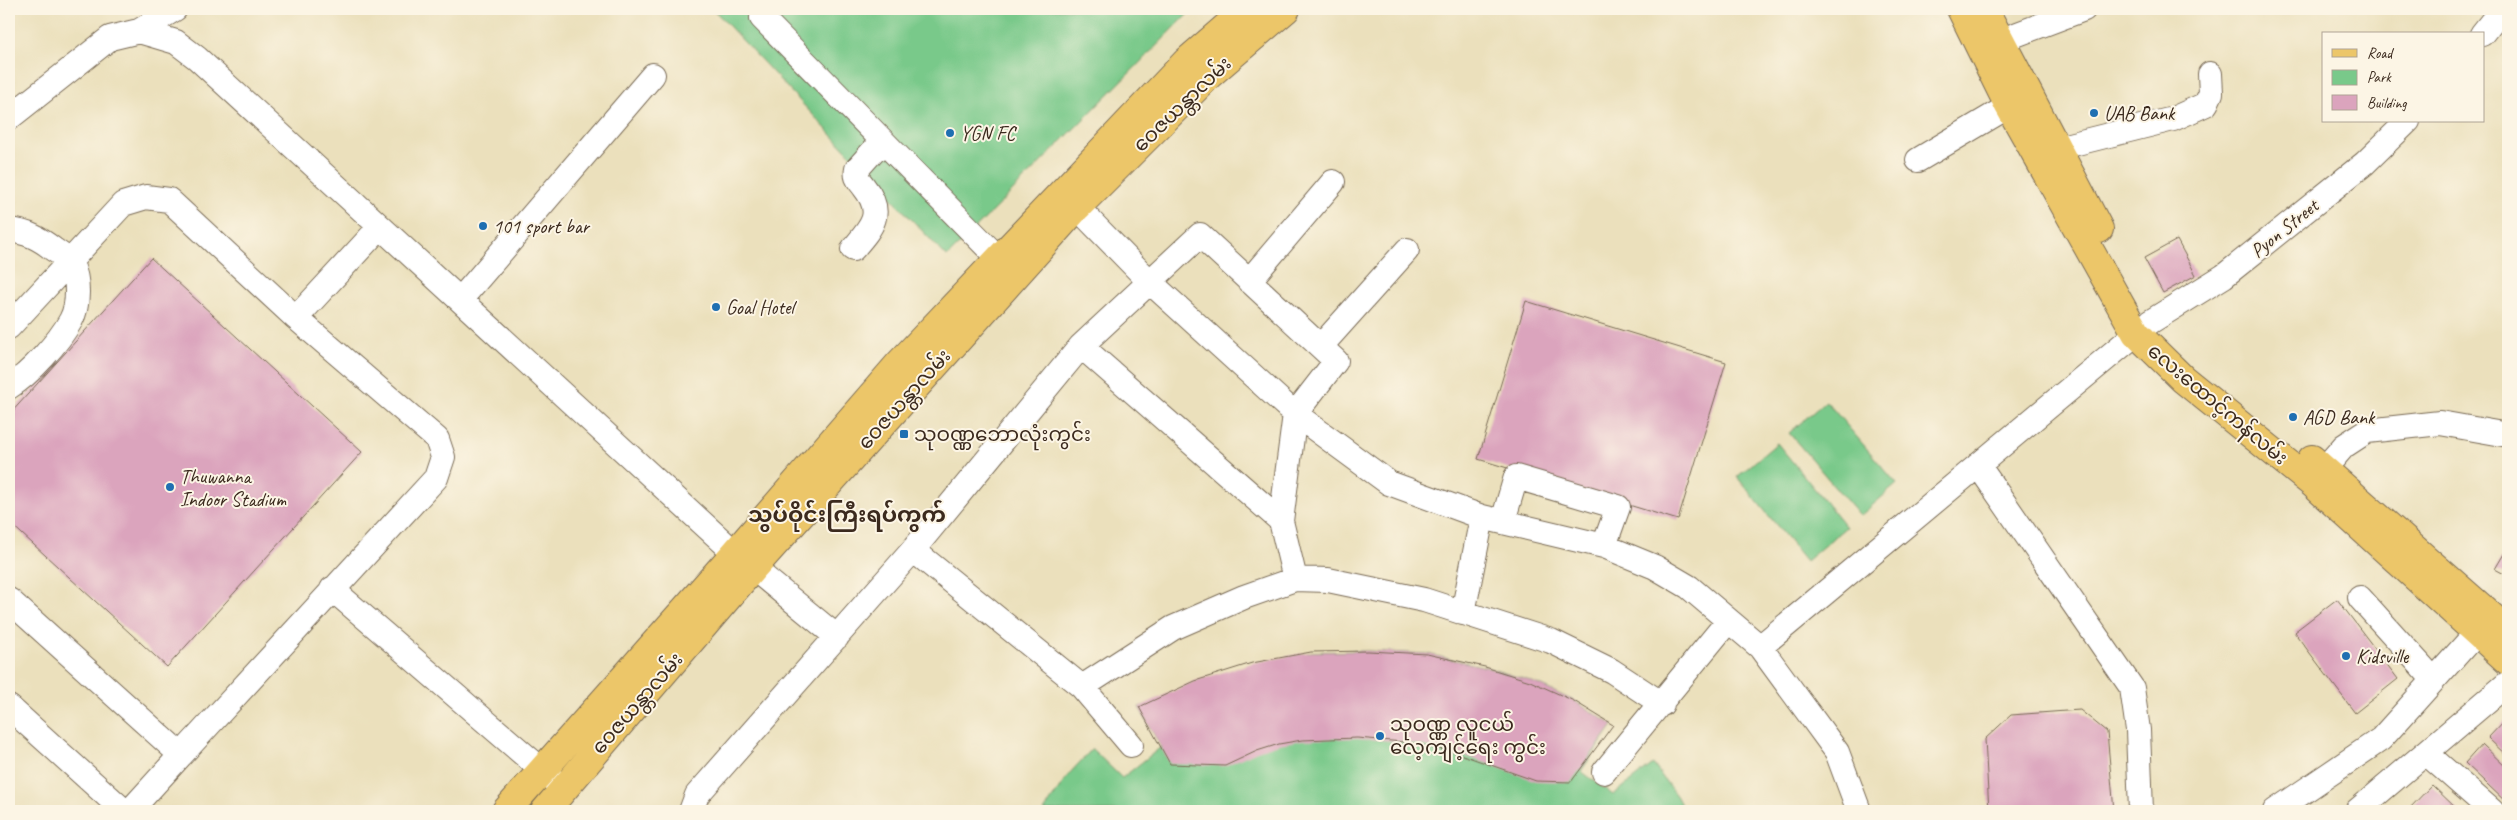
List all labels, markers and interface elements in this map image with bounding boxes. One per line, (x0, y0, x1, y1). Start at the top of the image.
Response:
legend (2322, 32, 2484, 122)
text: Road (2367, 44, 2394, 63)
street label: ဝေဇယန္တာလမ်း (1127, 50, 1239, 160)
text: Park (2367, 68, 2392, 87)
text: Building (2367, 94, 2407, 113)
place label: UAB Bank (2104, 101, 2176, 126)
marker: UAB Bank (2088, 107, 2100, 119)
place label: YGN FC (960, 121, 1017, 146)
marker: YGN FC (944, 127, 956, 139)
street label: Pyon Street (2245, 192, 2325, 263)
place label: 101 sport bar (493, 214, 591, 239)
marker: 101 sport bar (477, 220, 489, 232)
place label: Goal Hotel (726, 295, 797, 320)
marker: Goal Hotel (710, 301, 722, 313)
street label: လေးထောင့်ကန်လမ်း (2140, 337, 2294, 473)
street label: ဝေဇယန္တာလမ်း (851, 343, 958, 457)
place label: AGD Bank (2303, 405, 2376, 430)
marker: AGD Bank (2287, 411, 2299, 423)
place label: သုဝဏ္ဏဘောလုံးကွင်း (914, 420, 1091, 451)
marker: သုဝဏ္ဏဘောလုံးကွင်း (898, 428, 910, 440)
place label: Thuwanna Indoor Stadium (180, 464, 287, 512)
marker: Thuwanna Indoor Stadium (164, 481, 176, 493)
district label: သွပ်ဝိုင်းကြီးရပ်ကွက် (748, 499, 946, 532)
place label: Kidsville (2356, 644, 2410, 669)
street label: ဝေဇယန္တာလမ်း (585, 646, 691, 761)
marker: Kidsville (2340, 650, 2352, 662)
place label: သုဝဏ္ဏ လူငယ် လေ့ကျင့်ရေး ကွင်း (1390, 710, 1546, 763)
marker: သုဝဏ္ဏ လူငယ် လေ့ကျင့်ရေး ကွင်း (1374, 730, 1386, 742)

